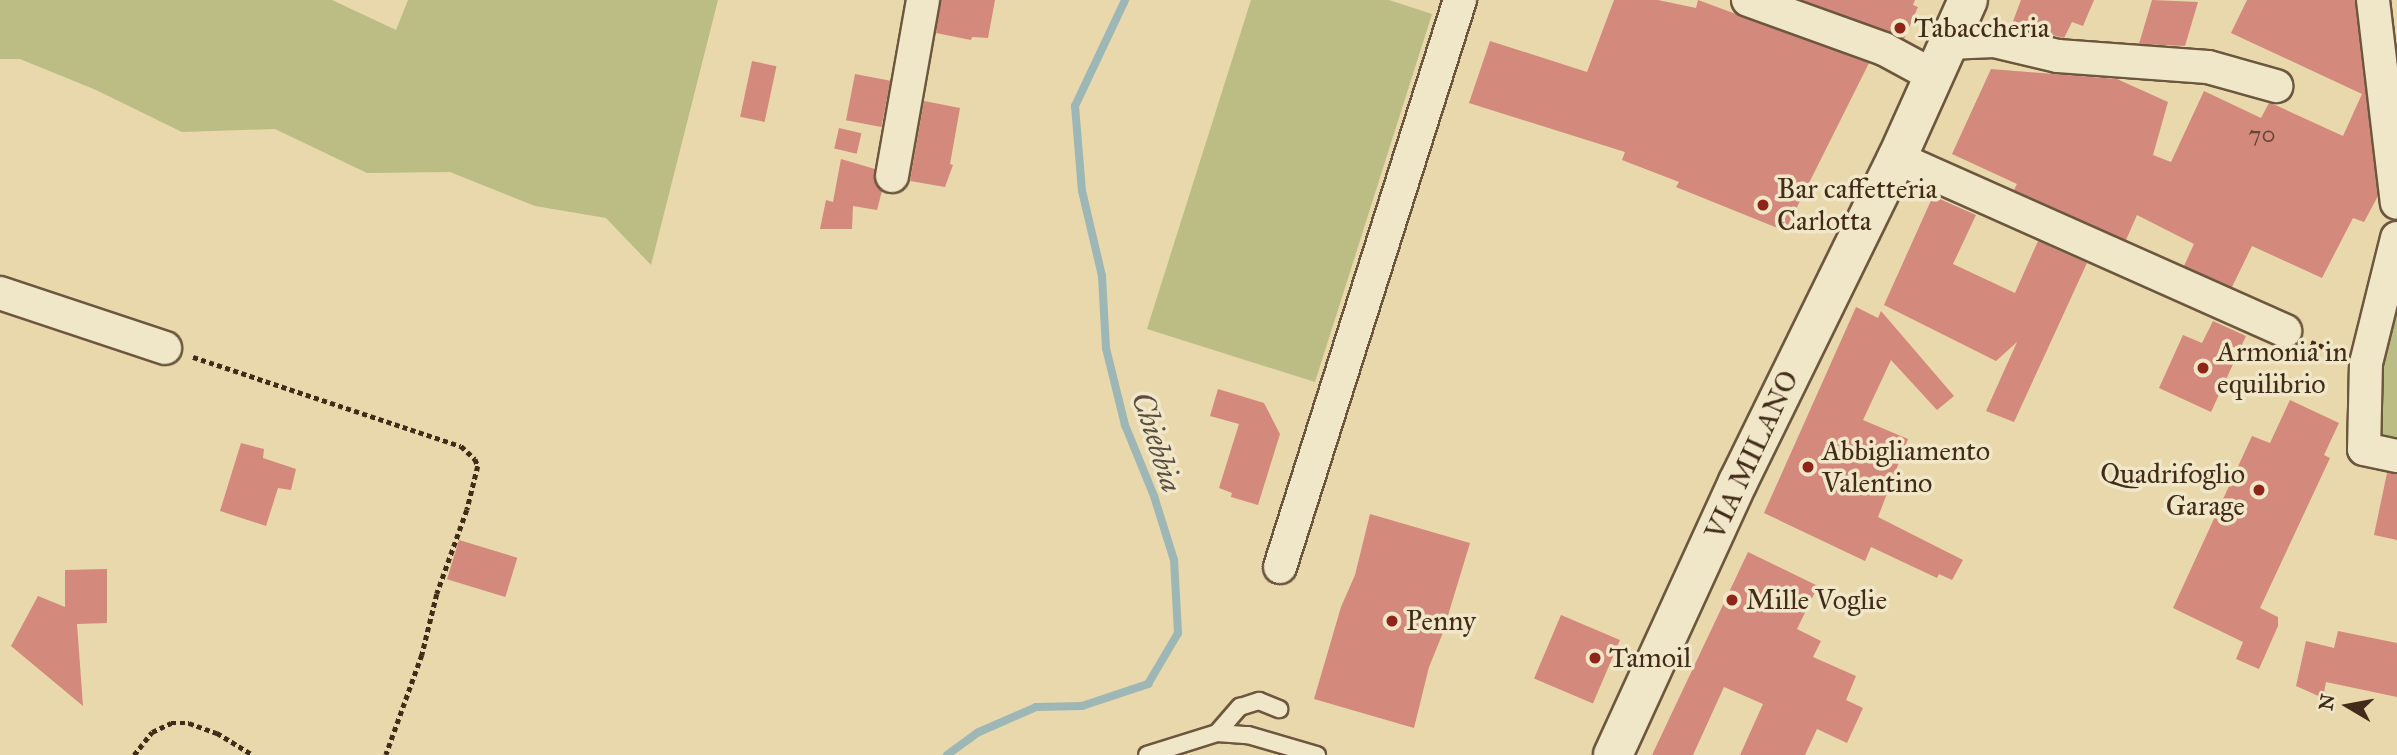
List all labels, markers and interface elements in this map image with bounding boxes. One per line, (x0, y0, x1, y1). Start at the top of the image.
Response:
place label: Tabaccheria (1914, 11, 2050, 45)
marker: Tabaccheria (1892, 20, 1908, 36)
house number: 70 (2249, 121, 2275, 149)
place label: Bar caffetteria Carlotta (1777, 172, 1937, 238)
marker: Bar caffetteria Carlotta (1755, 197, 1771, 213)
place label: Armonia in equilibrio (2217, 335, 2348, 401)
marker: Armonia in equilibrio (2195, 360, 2211, 376)
street label: VIA MILANO (1698, 365, 1806, 545)
water label: Chiebbia (1124, 387, 1190, 497)
place label: Abbigliamento Valentino (1822, 434, 1990, 500)
place label: Quadrifoglio Garage (2100, 457, 2245, 523)
marker: Abbigliamento Valentino (1800, 459, 1816, 475)
marker: Quadrifoglio Garage (2251, 482, 2267, 498)
place label: Mille Voglie (1746, 583, 1887, 617)
marker: Mille Voglie (1724, 592, 1740, 608)
place label: Penny (1406, 604, 1476, 638)
marker: Penny (1384, 613, 1400, 629)
place label: Tamoil (1609, 641, 1691, 675)
marker: Tamoil (1587, 650, 1603, 666)
north arrow (2313, 671, 2383, 741)
text: N (2314, 692, 2340, 712)

